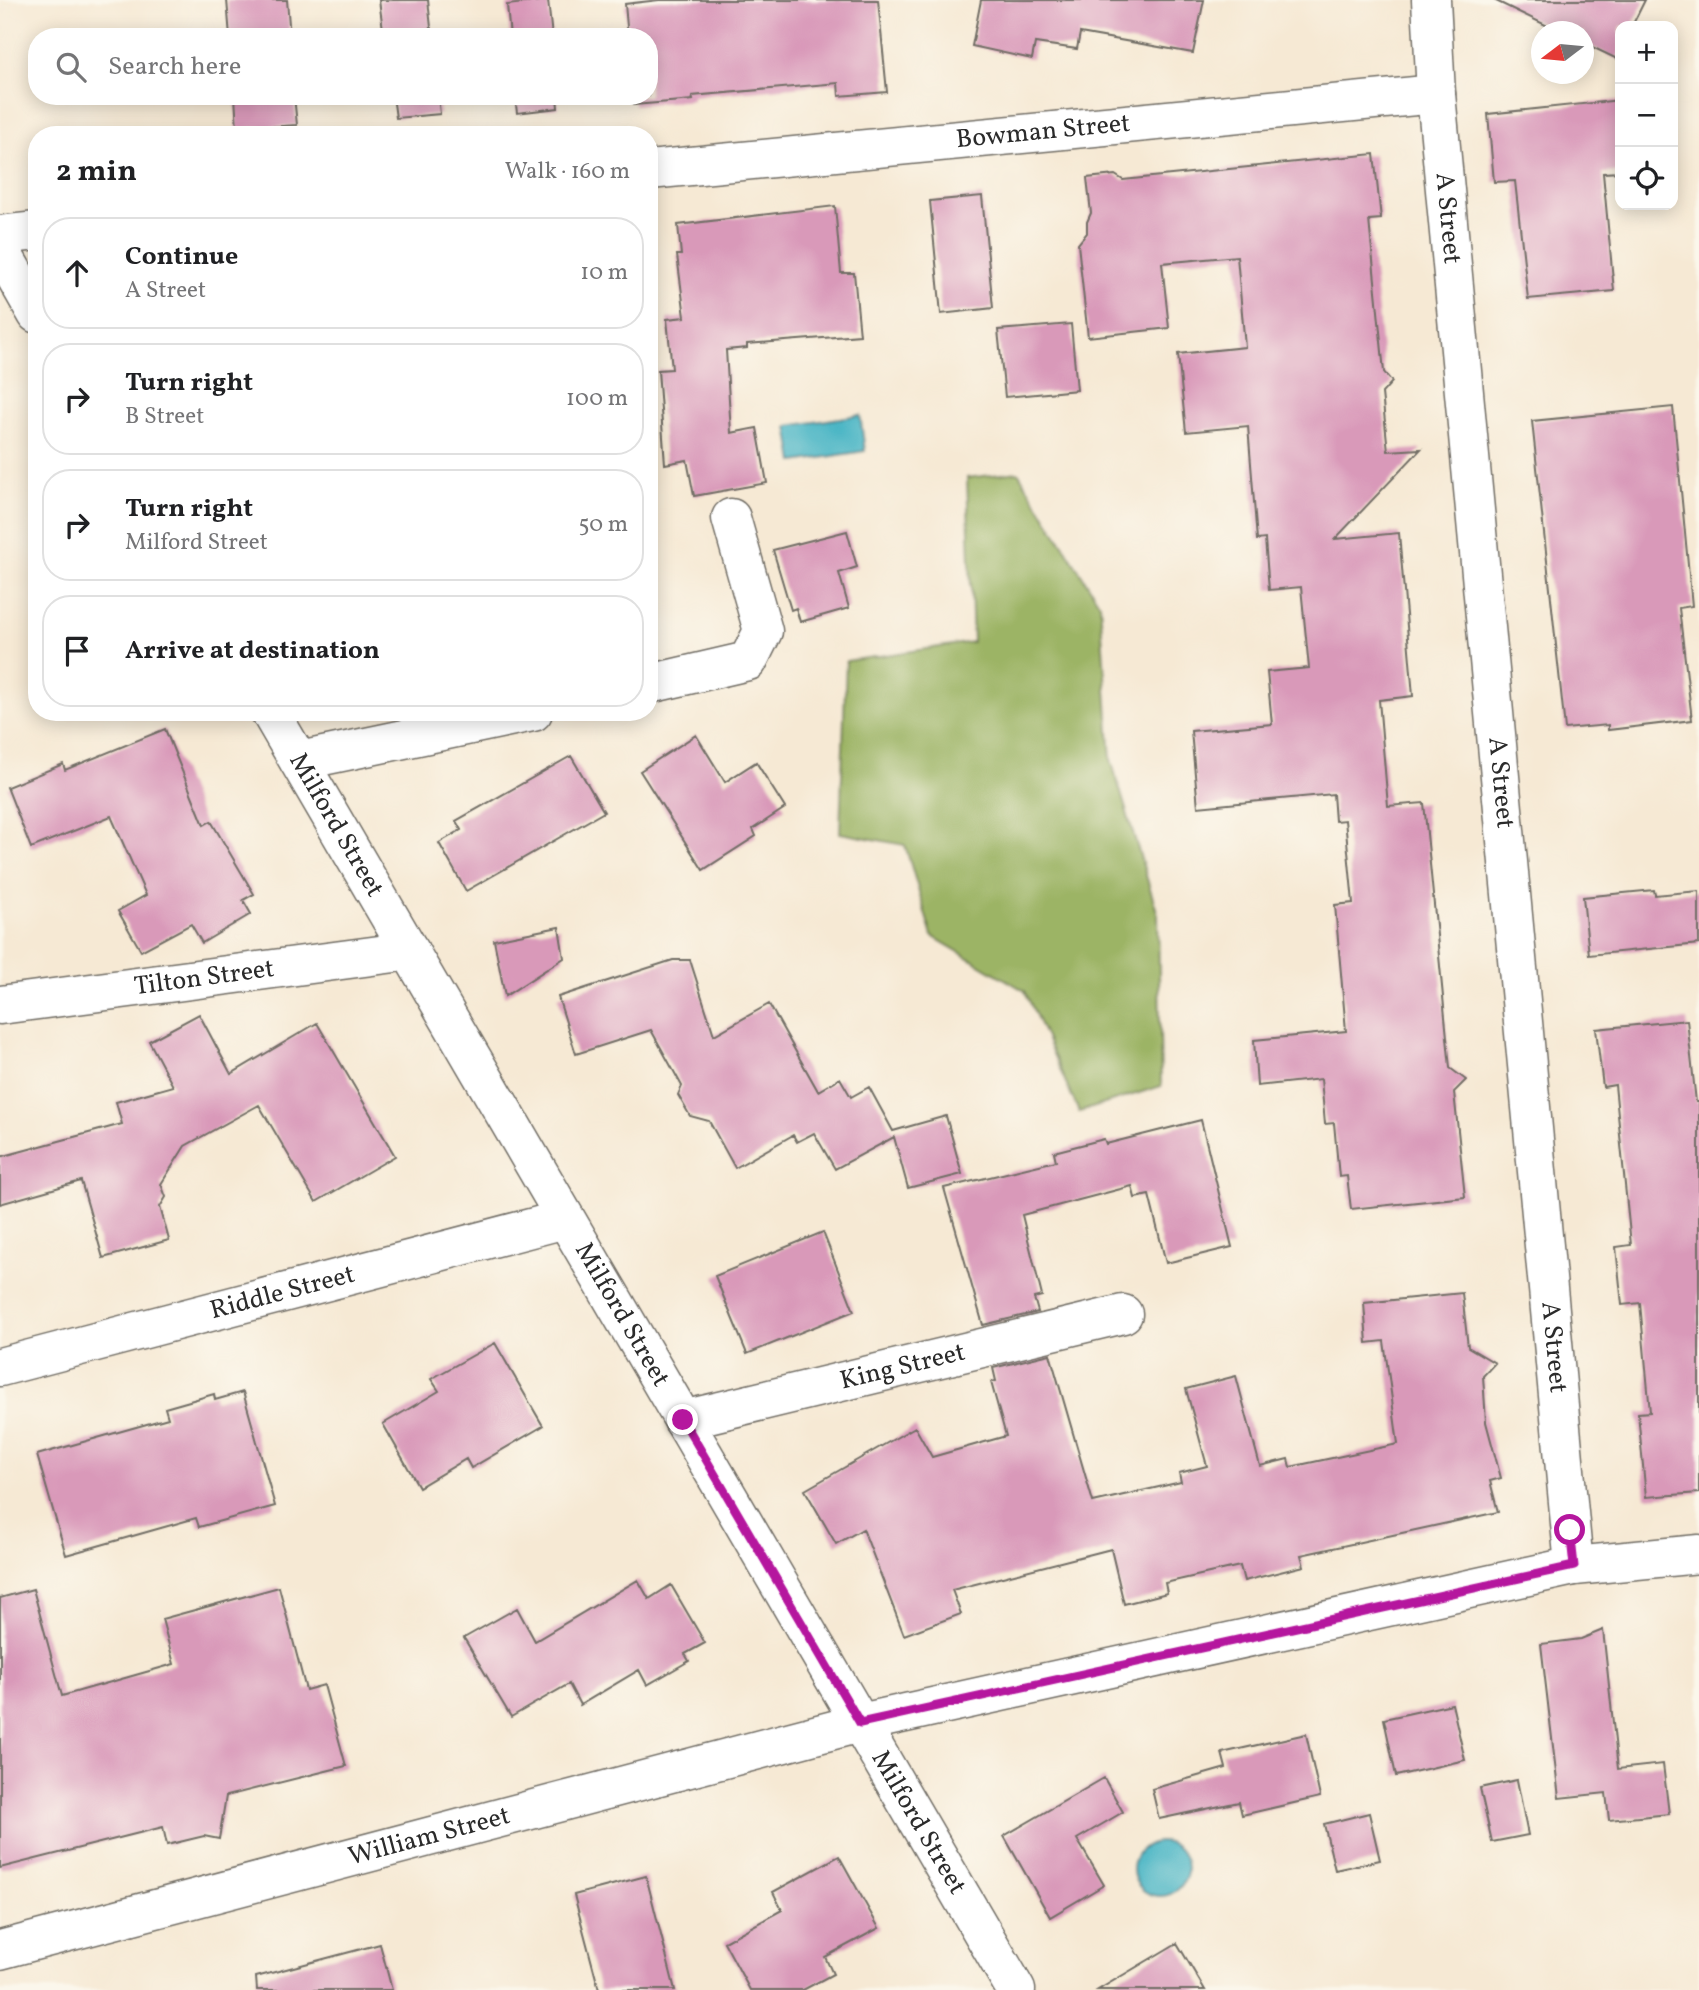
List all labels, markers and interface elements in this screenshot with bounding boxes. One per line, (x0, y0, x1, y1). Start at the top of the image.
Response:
north arrow (1531, 21, 1594, 84)
map controls (1615, 21, 1678, 210)
button: + (1615, 21, 1678, 84)
search box (28, 28, 658, 105)
icon: search (52, 48, 90, 86)
text: Search here (108, 49, 241, 85)
button: − (1615, 84, 1678, 147)
street label: Bowman Street (954, 106, 1132, 158)
button: locate (1615, 147, 1678, 210)
text: 2 min (56, 151, 137, 193)
text: Walk · 160 m (505, 156, 630, 188)
street label: A Street (1425, 171, 1470, 266)
text: Continue (125, 239, 238, 275)
icon: ahead (58, 254, 96, 292)
text: 10 m (580, 257, 628, 289)
text: A Street (125, 275, 206, 307)
text: Turn right (125, 365, 253, 401)
icon: right (58, 380, 96, 418)
text: 100 m (566, 383, 628, 415)
text: B Street (125, 401, 204, 433)
text: Turn right (125, 491, 253, 527)
icon: right (58, 506, 96, 544)
text: 50 m (579, 509, 628, 541)
text: Milford Street (125, 527, 268, 559)
icon: arrive (58, 632, 96, 670)
text: Arrive at destination (125, 633, 380, 669)
street label: A Street (1478, 736, 1523, 830)
street label: Milford Street (280, 746, 392, 904)
street label: Tilton Street (132, 951, 277, 1005)
street label: Milford Street (566, 1236, 678, 1394)
street label: Riddle Street (206, 1257, 359, 1329)
street label: A Street (1531, 1300, 1576, 1395)
street label: King Street (836, 1335, 969, 1400)
route end (667, 1404, 698, 1435)
route start (1554, 1514, 1585, 1545)
street label: Milford Street (862, 1744, 975, 1901)
street label: William Street (344, 1798, 514, 1875)

